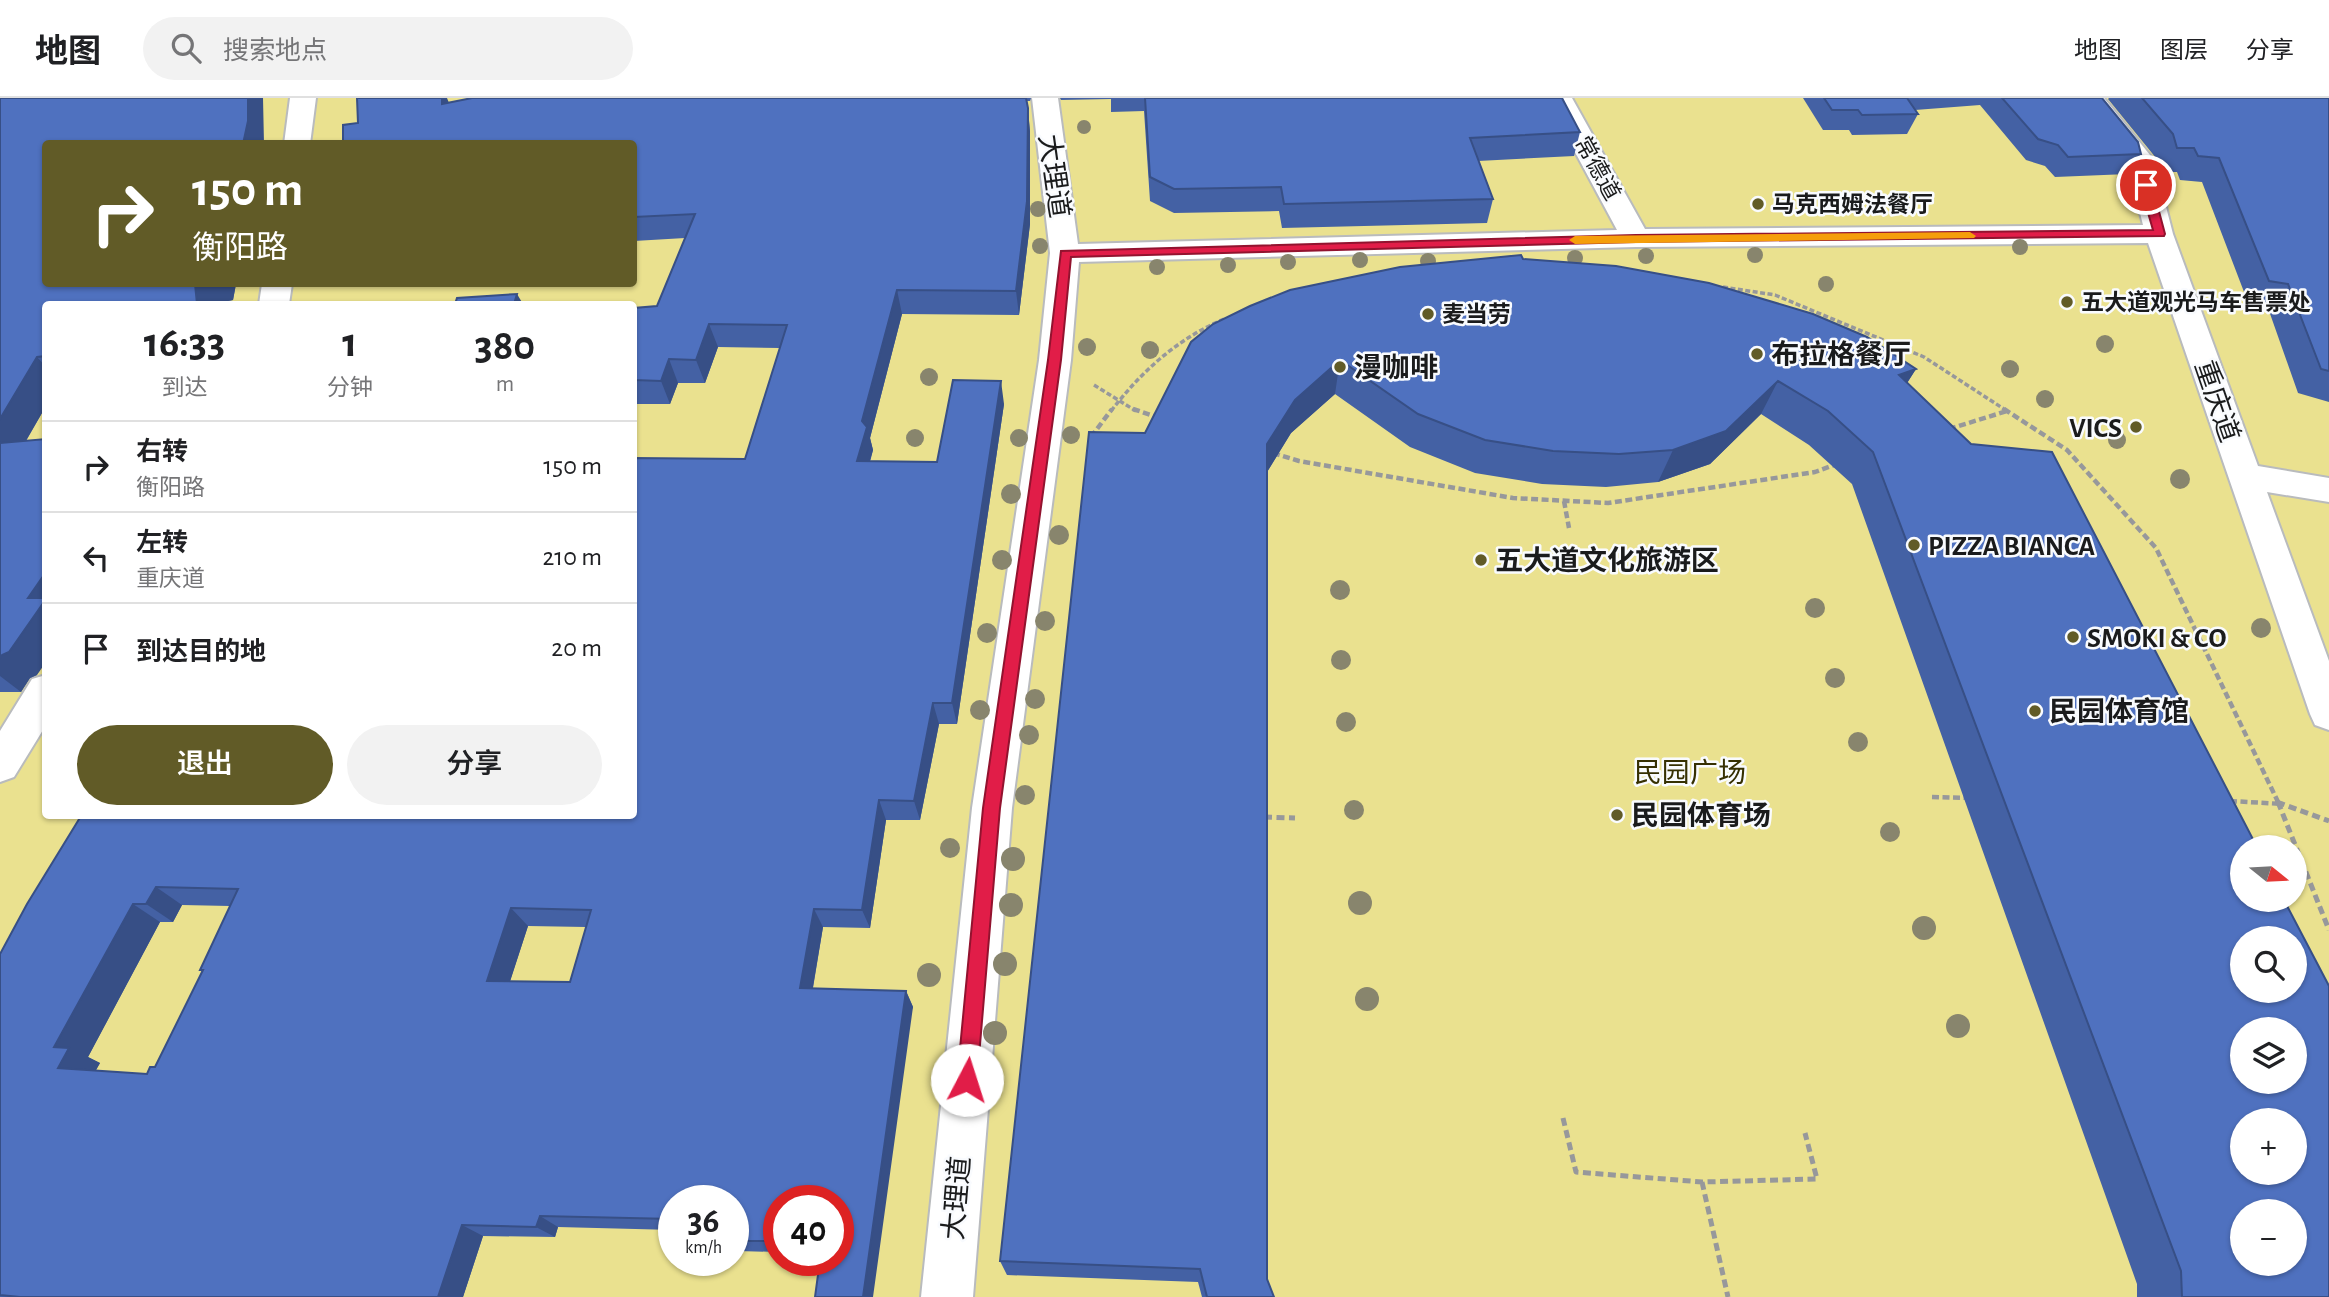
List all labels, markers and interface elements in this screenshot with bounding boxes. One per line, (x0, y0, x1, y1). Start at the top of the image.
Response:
search box (143, 17, 633, 80)
icon: search (167, 29, 205, 67)
text: 地图 (35, 36, 101, 69)
text: 搜索地点 (223, 38, 327, 64)
text: 地图 (2074, 39, 2122, 63)
text: 图层 (2160, 39, 2208, 63)
text: 分享 (2246, 39, 2294, 63)
street label: 大理道 (1033, 132, 1075, 220)
street label: 常德道 (1570, 132, 1625, 204)
pin (2116, 155, 2176, 215)
text: 150 m (192, 166, 303, 215)
icon: arrive (2127, 166, 2165, 204)
icon: right (77, 168, 168, 259)
place label: 马克西姆法餐厅 (1772, 192, 1933, 217)
marker: 马克西姆法餐厅 (1750, 196, 1766, 212)
text: 衡阳路 (192, 232, 288, 264)
place label: 五大道观光马车售票处 (2081, 290, 2311, 315)
marker: 五大道观光马车售票处 (2059, 294, 2075, 310)
place label: 麦当劳 (1442, 302, 1511, 327)
marker: 麦当劳 (1420, 306, 1436, 322)
text: 16:33 (144, 322, 225, 364)
text: 1 (342, 322, 357, 364)
text: 380 (475, 325, 535, 367)
place label: 布拉格餐厅 (1771, 339, 1911, 370)
marker: 布拉格餐厅 (1749, 346, 1765, 362)
place label: 漫咖啡 (1354, 353, 1438, 383)
street label: 重庆道 (2189, 357, 2245, 446)
marker: 漫咖啡 (1332, 359, 1348, 375)
text: m (496, 373, 514, 396)
text: 到达 (161, 377, 207, 400)
text: 分钟 (327, 377, 373, 400)
place label: VICS (2069, 415, 2122, 443)
marker: VICS (2128, 419, 2144, 435)
text: 右转 (136, 439, 188, 465)
icon: right (77, 448, 115, 486)
text: 150 m (543, 453, 602, 479)
text: 衡阳路 (136, 477, 205, 500)
text: 左转 (136, 530, 188, 556)
place label: PIZZA BIANCA (1928, 533, 2095, 561)
marker: PIZZA BIANCA (1906, 537, 1922, 553)
icon: left (77, 539, 115, 577)
text: 210 m (542, 544, 602, 570)
place label: 五大道文化旅游区 (1495, 545, 1719, 576)
marker: 五大道文化旅游区 (1473, 552, 1489, 568)
text: 重庆道 (136, 568, 205, 591)
place label: SMOKI & CO (2087, 625, 2227, 653)
marker: SMOKI & CO (2065, 629, 2081, 645)
icon: arrive (77, 630, 115, 668)
text: 20 m (551, 635, 602, 661)
text: 到达目的地 (136, 639, 266, 665)
place label: 民园体育馆 (2049, 696, 2189, 727)
marker: 民园体育馆 (2027, 703, 2043, 719)
button: 退出 (77, 725, 333, 805)
button: 分享 (347, 725, 602, 805)
park label: 民园广场 (1634, 758, 1746, 788)
place label: 民园体育场 (1631, 801, 1771, 831)
marker: 民园体育场 (1609, 807, 1625, 823)
north arrow (2230, 835, 2306, 912)
map controls (2230, 835, 2307, 1276)
button: search (2230, 926, 2307, 1003)
button: layers (2230, 1017, 2307, 1094)
position arrow (930, 1043, 1004, 1117)
button: + (2230, 1108, 2307, 1185)
street label: 大理道 (938, 1155, 976, 1241)
speed limit sign: 40 (763, 1185, 854, 1276)
button: − (2230, 1199, 2307, 1276)
text: 36 (687, 1204, 719, 1239)
text: km/h (685, 1239, 722, 1257)

